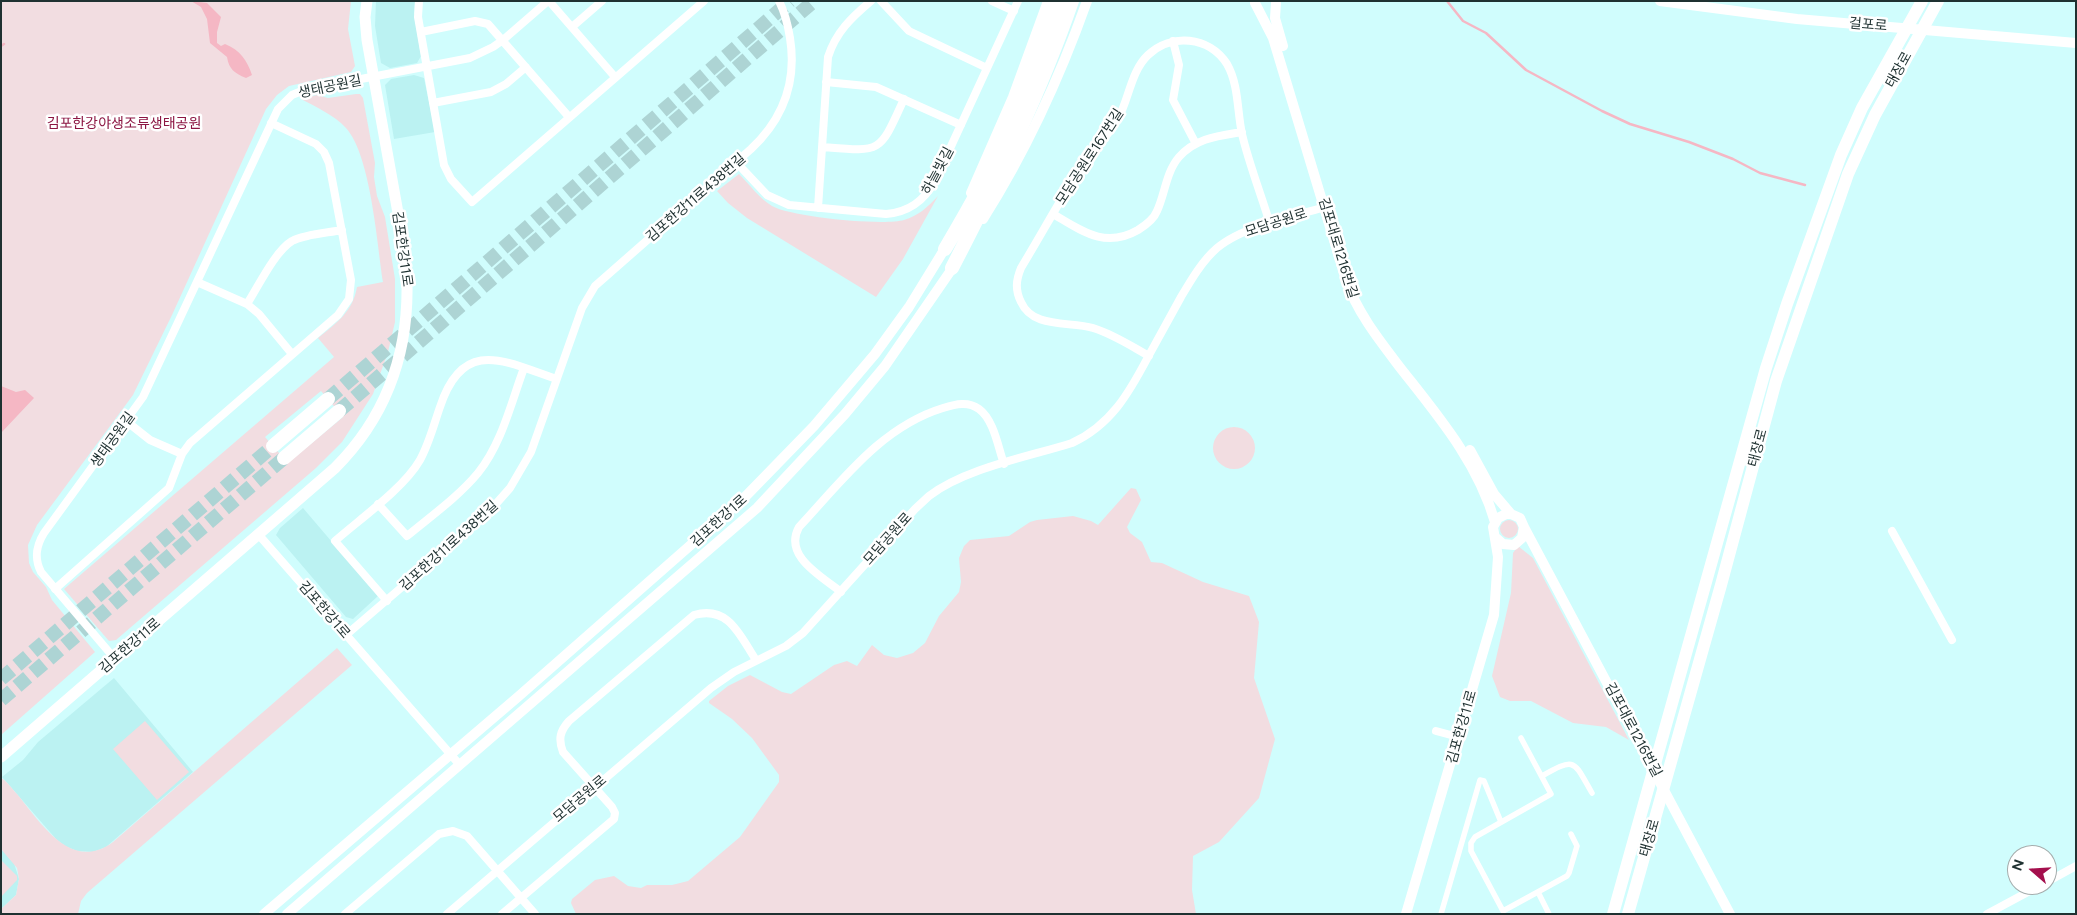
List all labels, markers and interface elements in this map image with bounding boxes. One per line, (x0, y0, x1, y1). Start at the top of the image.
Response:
street label: 걸포로 (1848, 15, 1888, 35)
street label: 태장로 (1882, 49, 1916, 91)
street label: 생태공원길 (297, 72, 363, 102)
street label: 모담공원로167번길 (1053, 106, 1127, 208)
park label: 김포한강야생조류생태공원 (47, 116, 201, 132)
street label: 하늘빛길 (918, 144, 958, 198)
street label: 김포한강11로438번길 (643, 150, 749, 246)
street label: 김포대로1216번길 (1315, 196, 1361, 300)
street label: 모담공원로 (1243, 205, 1309, 241)
street label: 김포한강11로 (388, 210, 416, 288)
street label: 생태공원길 (87, 409, 139, 471)
street label: 태장로 (1745, 427, 1771, 469)
street label: 김포한강1로 (687, 491, 751, 551)
street label: 김포한강11로438번길 (396, 497, 502, 595)
street label: 모담공원로 (860, 509, 916, 569)
street label: 김포한강1로 (295, 578, 353, 642)
street label: 김포한강11로 (96, 615, 164, 677)
street label: 김포대로1216번길 (1601, 680, 1665, 780)
street label: 김포한강11로 (1443, 688, 1481, 766)
street label: 모담공원로 (550, 772, 610, 826)
street label: 태장로 (1637, 817, 1663, 859)
north arrow (2007, 845, 2057, 895)
text: N (2008, 857, 2028, 873)

